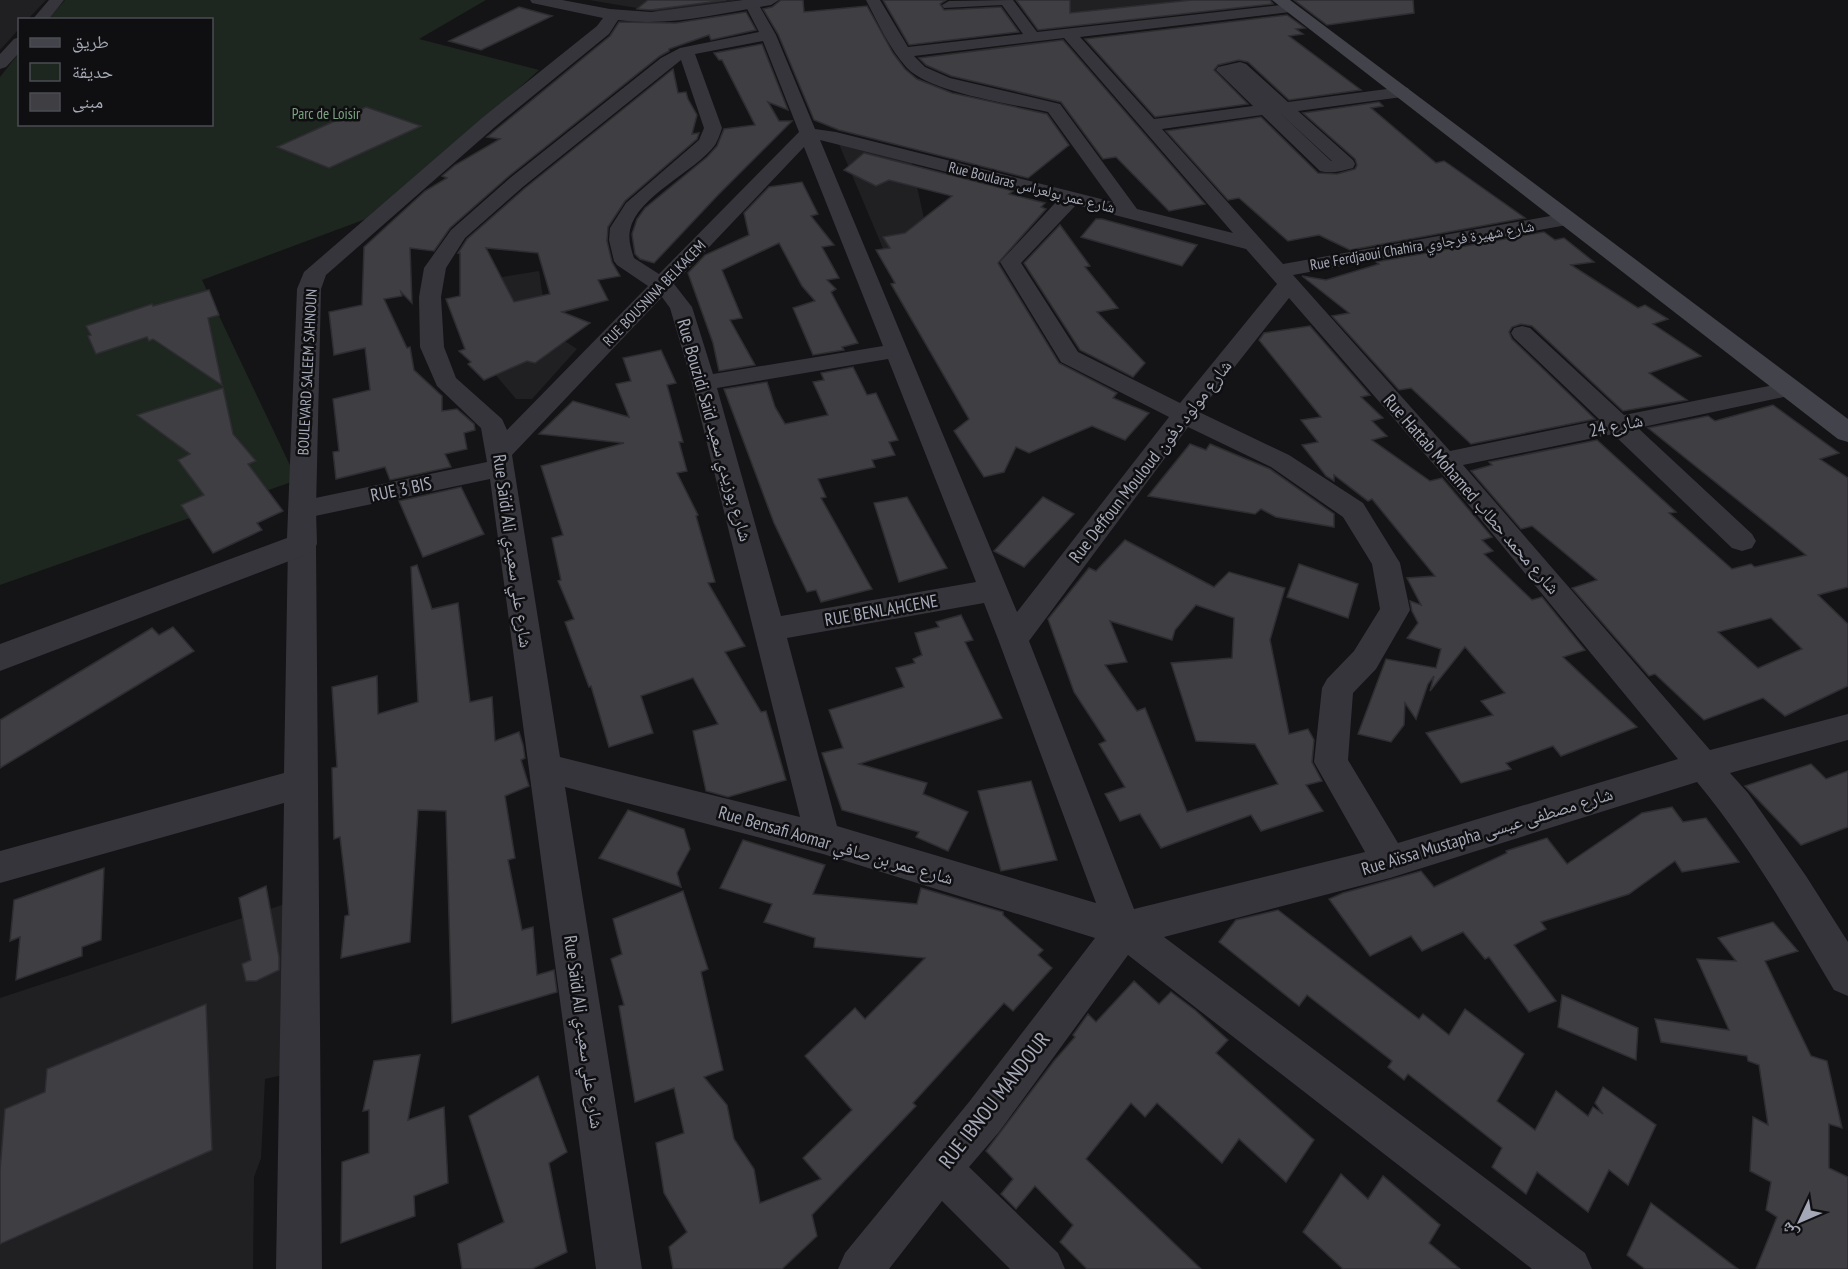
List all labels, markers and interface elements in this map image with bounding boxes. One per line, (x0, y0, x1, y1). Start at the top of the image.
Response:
legend (18, 18, 213, 126)
text: طريق (72, 30, 109, 53)
text: حديقة (72, 60, 113, 83)
text: مبنى (72, 90, 103, 113)
park label: Parc de Loisir (292, 104, 361, 123)
street label: Rue Boularas شارع عمر بولعراس (946, 157, 1117, 218)
street label: Rue Ferdjaoui Chahira شارع شهيرة فرجاوي (1308, 216, 1536, 277)
street label: RUE BOUSNINA BELKACEM (599, 236, 709, 350)
street label: BOULEVARD SALEEM SAHNOUN (293, 288, 321, 456)
street label: Rue Bouzidi Saïd شارع بوزيدي سعيد (669, 316, 758, 545)
street label: Rue Deffoun Mouloud شارع مولود دفون (1063, 355, 1237, 567)
street label: Rue Hattab Mohamed شارع محمد حطاب (1379, 389, 1565, 599)
street label: شارع 24 (1587, 408, 1645, 442)
street label: Rue Saïdi Ali شارع علي سعيدي (484, 453, 538, 650)
street label: RUE 3 BIS (368, 471, 434, 507)
street label: RUE BENLAHCENE (823, 589, 939, 631)
street label: Rue Aïssa Mustapha شارع مصطفى عيسى (1359, 782, 1615, 880)
street label: Rue Bensafi Aomar شارع عمر بن صافي (715, 800, 956, 893)
street label: Rue Saïdi Ali شارع علي سعيدي (555, 934, 609, 1131)
street label: RUE IBNOU MANDOUR (932, 1026, 1056, 1174)
north arrow (1770, 1191, 1830, 1251)
text: ش (1776, 1218, 1802, 1244)

